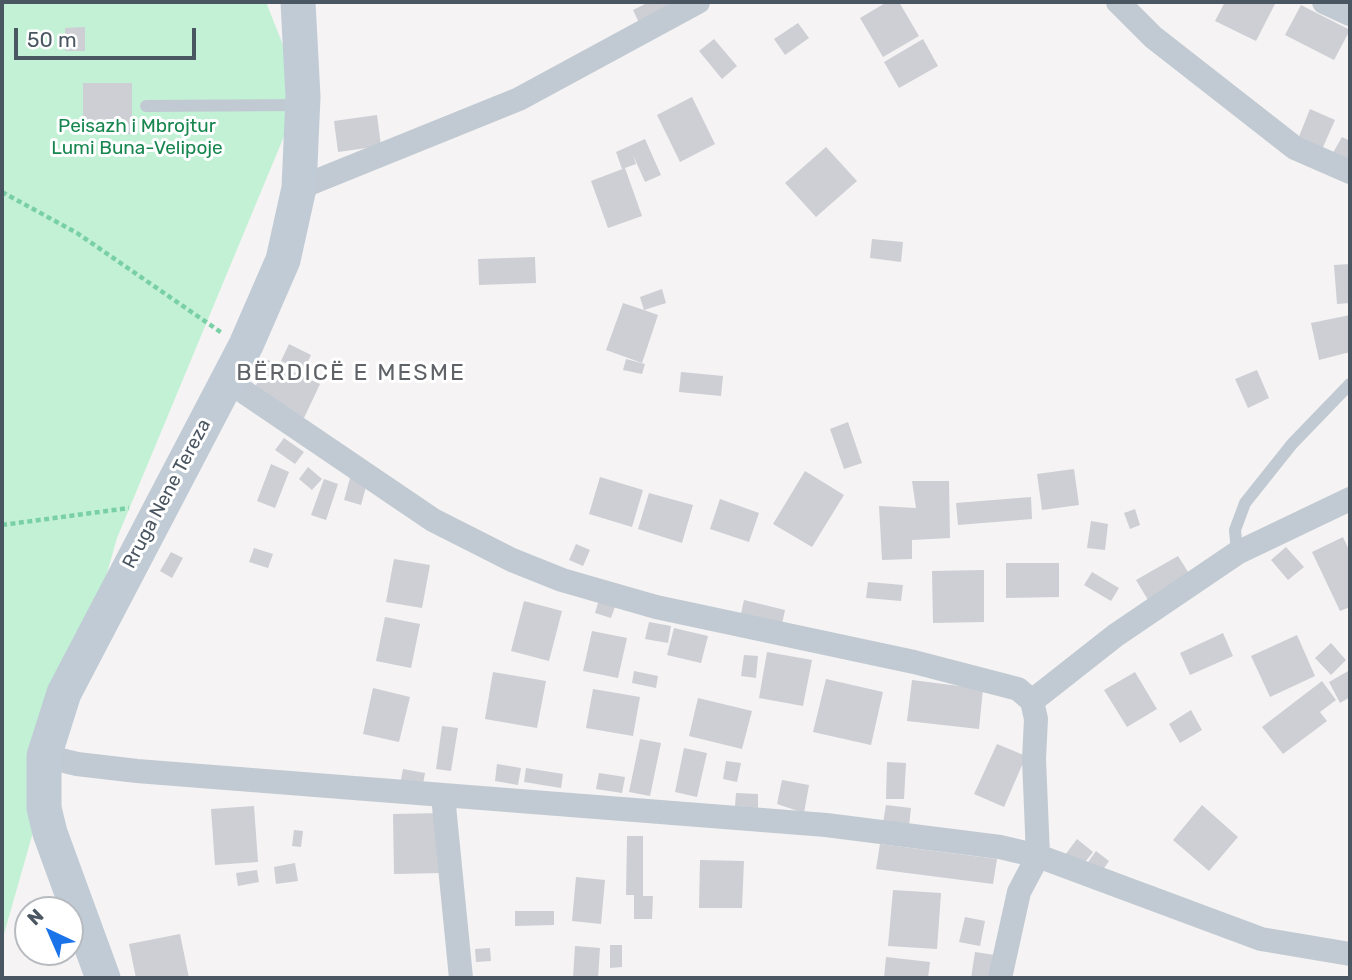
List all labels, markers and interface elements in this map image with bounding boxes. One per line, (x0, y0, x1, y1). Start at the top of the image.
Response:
scale bar (18, 14, 200, 58)
text: 50 m (27, 27, 77, 52)
park label: Peisazh i Mbrojtur Lumi Buna-Velipoje (51, 116, 223, 160)
district label: BËRDICË E MESME (238, 359, 464, 387)
street label: Rruga Nene Tereza (118, 415, 216, 573)
north arrow (14, 896, 84, 966)
text: N (23, 904, 48, 930)

